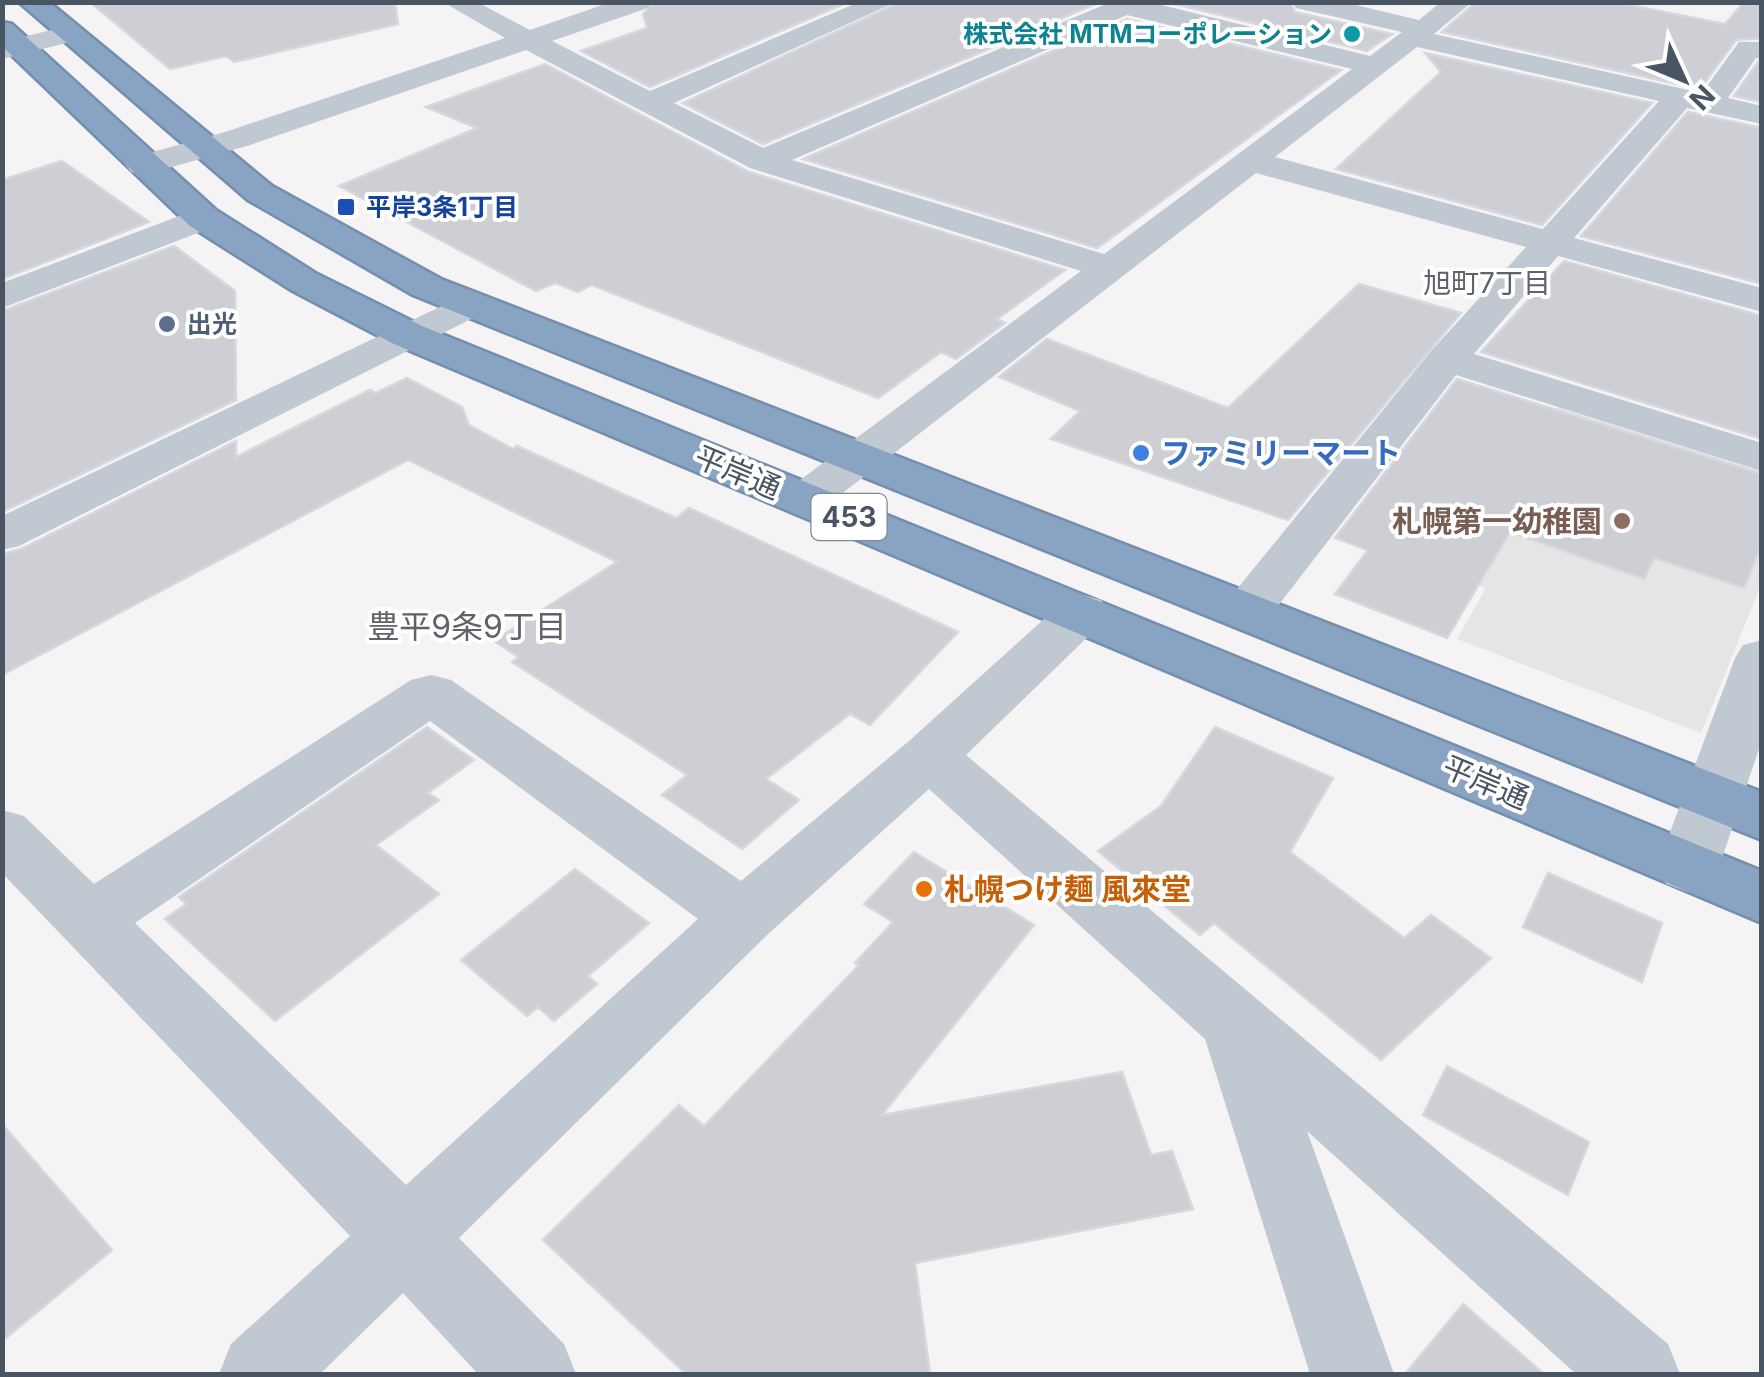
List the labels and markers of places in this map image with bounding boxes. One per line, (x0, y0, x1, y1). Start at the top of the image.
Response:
place label: 株式会社 MTMコーポレーション (963, 19, 1332, 49)
marker: 株式会社 MTMコーポレーション (1341, 23, 1363, 45)
place label: 平岸3条1丁目 (366, 192, 518, 222)
marker: 平岸3条1丁目 (335, 196, 357, 218)
place label: 出光 (187, 309, 237, 339)
marker: 出光 (156, 313, 178, 335)
place label: ファミリーマート (1161, 435, 1401, 471)
marker: ファミリーマート (1130, 442, 1152, 464)
place label: 札幌第一幼稚園 (1392, 503, 1602, 539)
marker: 札幌第一幼稚園 (1611, 510, 1633, 532)
place label: 札幌つけ麺 風來堂 (944, 871, 1191, 907)
marker: 札幌つけ麺 風來堂 (913, 878, 935, 900)

